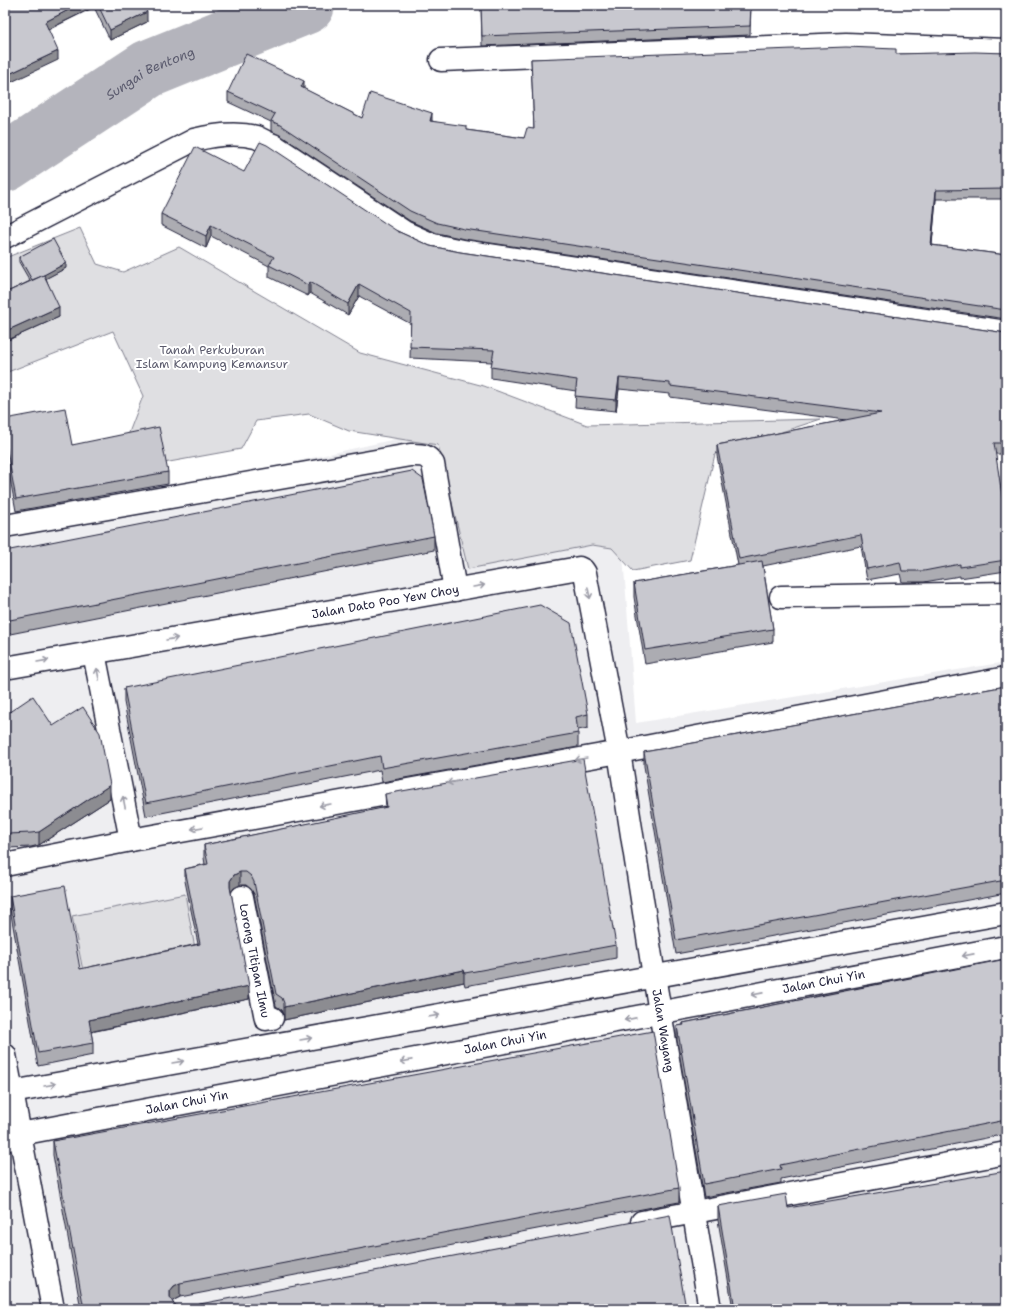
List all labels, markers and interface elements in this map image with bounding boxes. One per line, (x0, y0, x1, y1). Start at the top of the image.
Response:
water label: Sungai Bentong (102, 43, 197, 104)
park label: Tanah Perkuburan Islam Kampung Kemansur (136, 342, 289, 372)
street label: Jalan Dato Poo Yew Choy (310, 581, 460, 622)
one-way arrow (472, 581, 485, 589)
one-way arrow (585, 586, 593, 599)
one-way arrow (165, 635, 178, 643)
one-way arrow (37, 657, 50, 665)
one-way arrow (94, 668, 102, 681)
one-way arrow (575, 755, 588, 763)
one-way arrow (447, 778, 460, 786)
one-way arrow (119, 796, 127, 809)
one-way arrow (319, 801, 332, 809)
one-way arrow (191, 824, 204, 832)
street label: Lorong Titipan Ilmu (235, 902, 274, 1020)
one-way arrow (962, 951, 975, 959)
street label: Jalan Chui Yin (781, 966, 866, 997)
street label: Jalan Wayang (648, 988, 678, 1073)
one-way arrow (751, 991, 764, 999)
one-way arrow (427, 1012, 440, 1020)
one-way arrow (624, 1015, 637, 1023)
street label: Jalan Chui Yin (463, 1026, 548, 1058)
one-way arrow (299, 1035, 312, 1043)
one-way arrow (400, 1057, 413, 1065)
one-way arrow (172, 1058, 185, 1066)
one-way arrow (44, 1081, 57, 1089)
street label: Jalan Chui Yin (144, 1087, 229, 1118)

